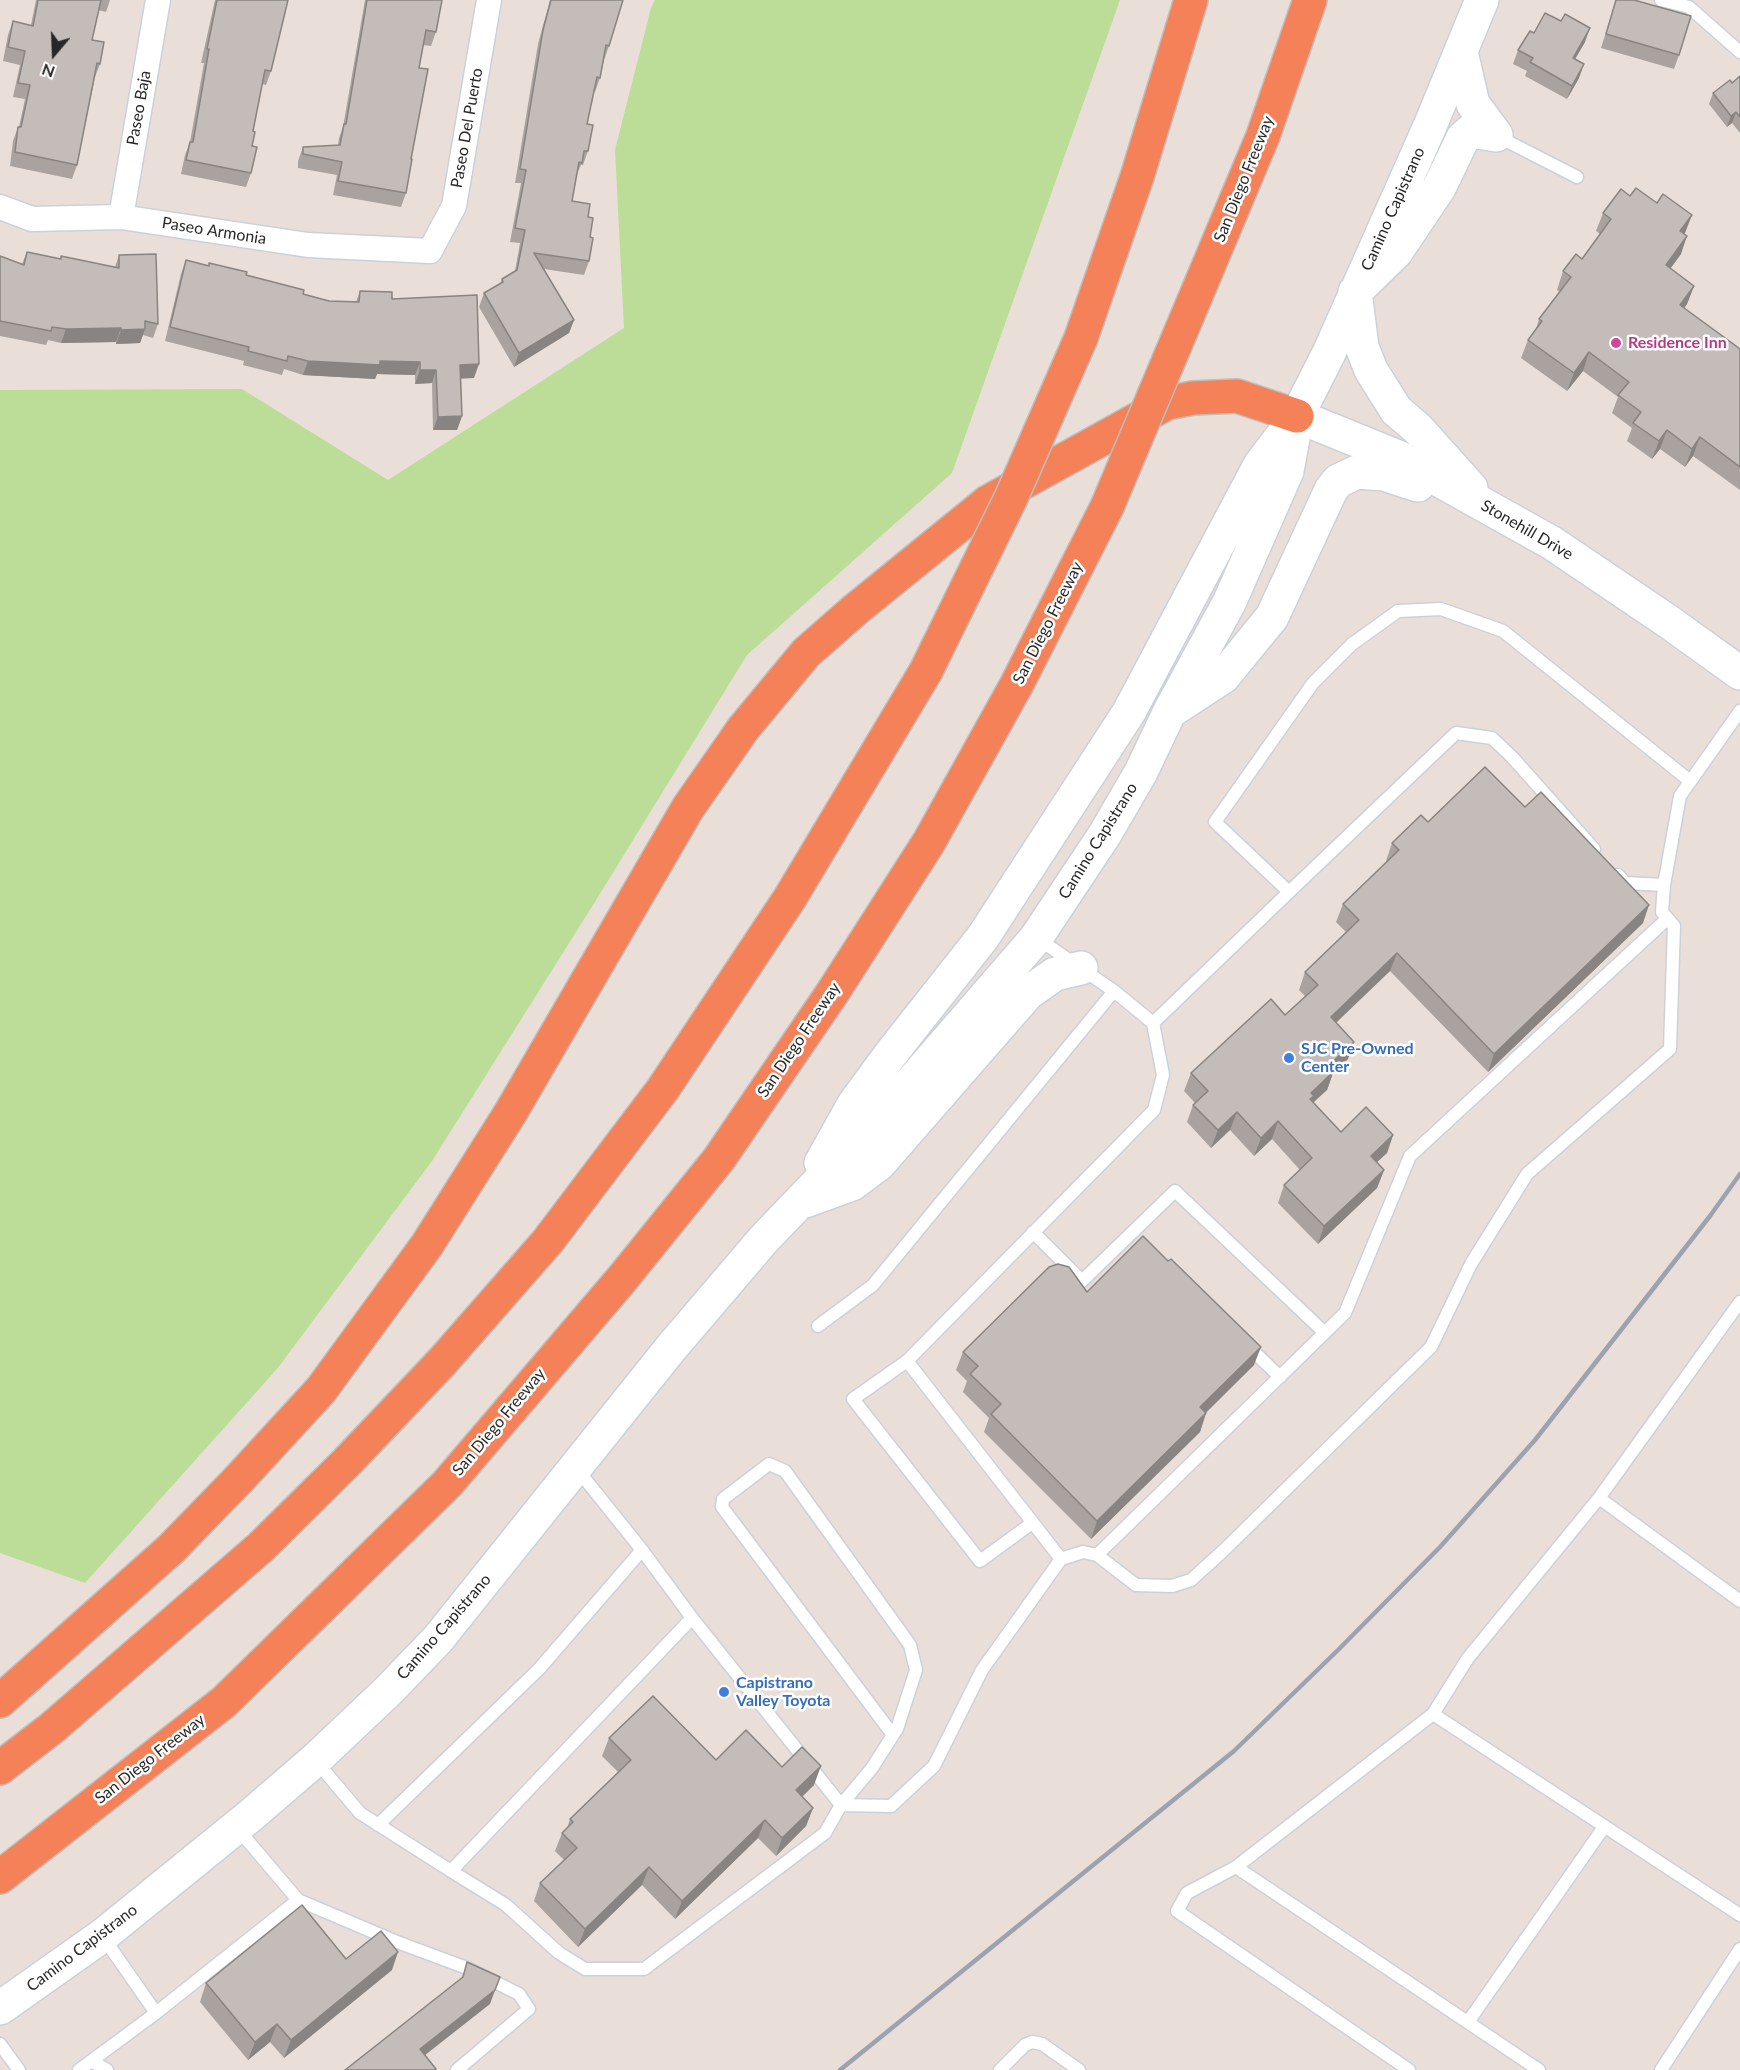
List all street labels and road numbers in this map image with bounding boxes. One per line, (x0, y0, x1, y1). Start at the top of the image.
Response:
street label: Paseo Del Puerto (447, 66, 487, 190)
street label: Paseo Baja (123, 69, 155, 147)
street label: San Diego Freeway (1210, 113, 1278, 245)
street label: Camino Capistrano (1357, 144, 1429, 274)
street label: Paseo Armonia (160, 213, 268, 249)
street label: Stonehill Drive (1478, 496, 1576, 564)
street label: San Diego Freeway (1009, 559, 1087, 687)
street label: Camino Capistrano (1054, 779, 1142, 903)
street label: San Diego Freeway (753, 979, 845, 1101)
street label: San Diego Freeway (448, 1364, 550, 1480)
street label: Camino Capistrano (393, 1570, 495, 1684)
street label: San Diego Freeway (91, 1710, 209, 1808)
street label: Camino Capistrano (23, 1900, 141, 1996)

